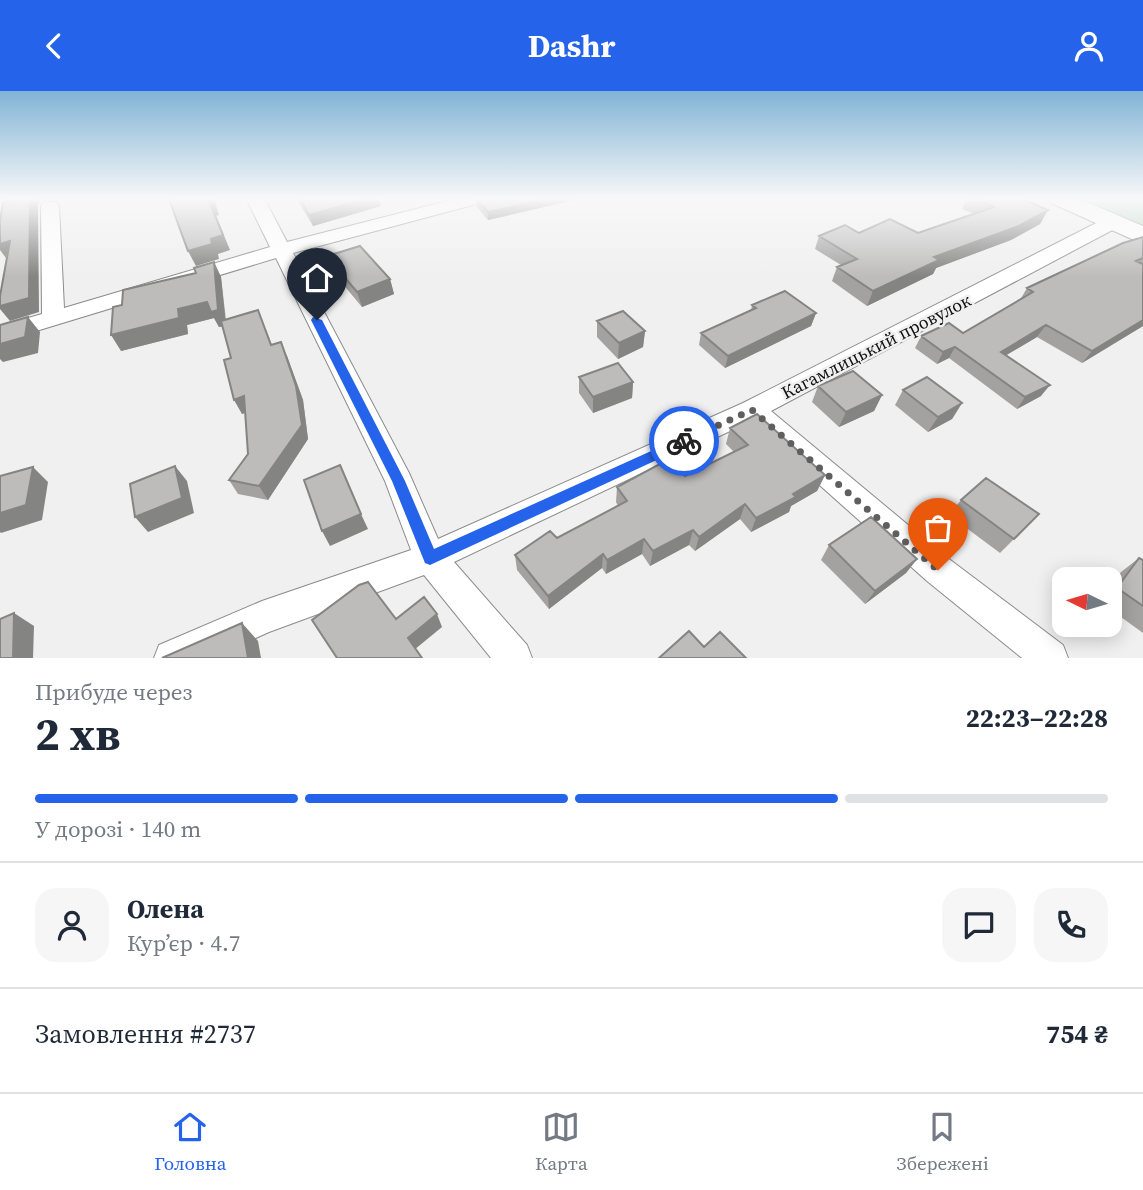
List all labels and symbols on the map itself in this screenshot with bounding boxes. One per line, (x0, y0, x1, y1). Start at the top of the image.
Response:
pin (287, 248, 347, 320)
street label: Кагамлицький провулок (777, 287, 975, 405)
courier (649, 406, 719, 476)
pin (908, 498, 968, 570)
north arrow (1052, 567, 1122, 637)

